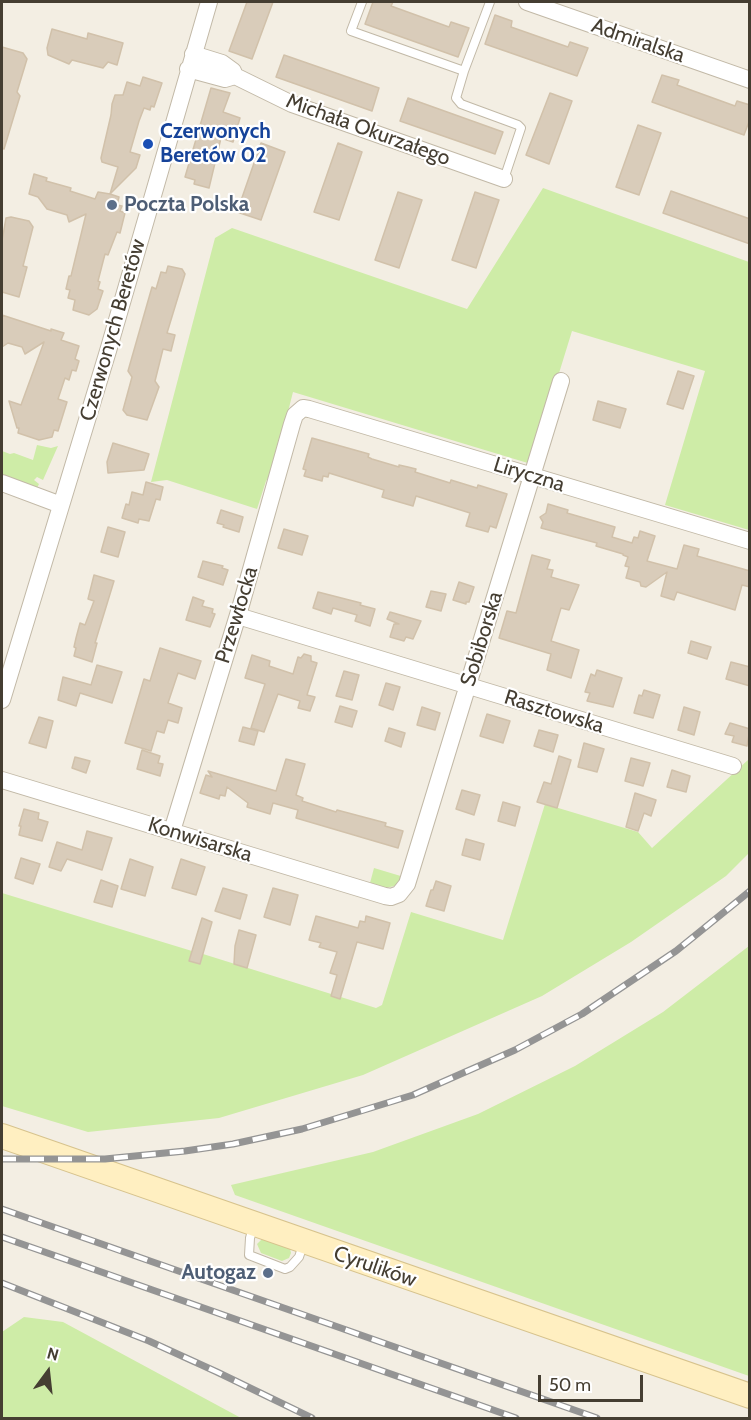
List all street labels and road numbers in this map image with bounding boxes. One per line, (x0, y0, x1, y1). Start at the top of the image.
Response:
street label: Admiralska (588, 13, 688, 69)
street label: Michała Okurzałego (282, 89, 454, 171)
street label: Czerwonych Beretów (75, 236, 151, 424)
street label: Liryczna (490, 452, 568, 498)
street label: Przewłocka (210, 564, 264, 666)
street label: Sobiborska (456, 589, 508, 689)
street label: Rasztowska (501, 685, 607, 739)
street label: Konwisarska (145, 812, 255, 868)
street label: Cyrulików (330, 1241, 420, 1293)

